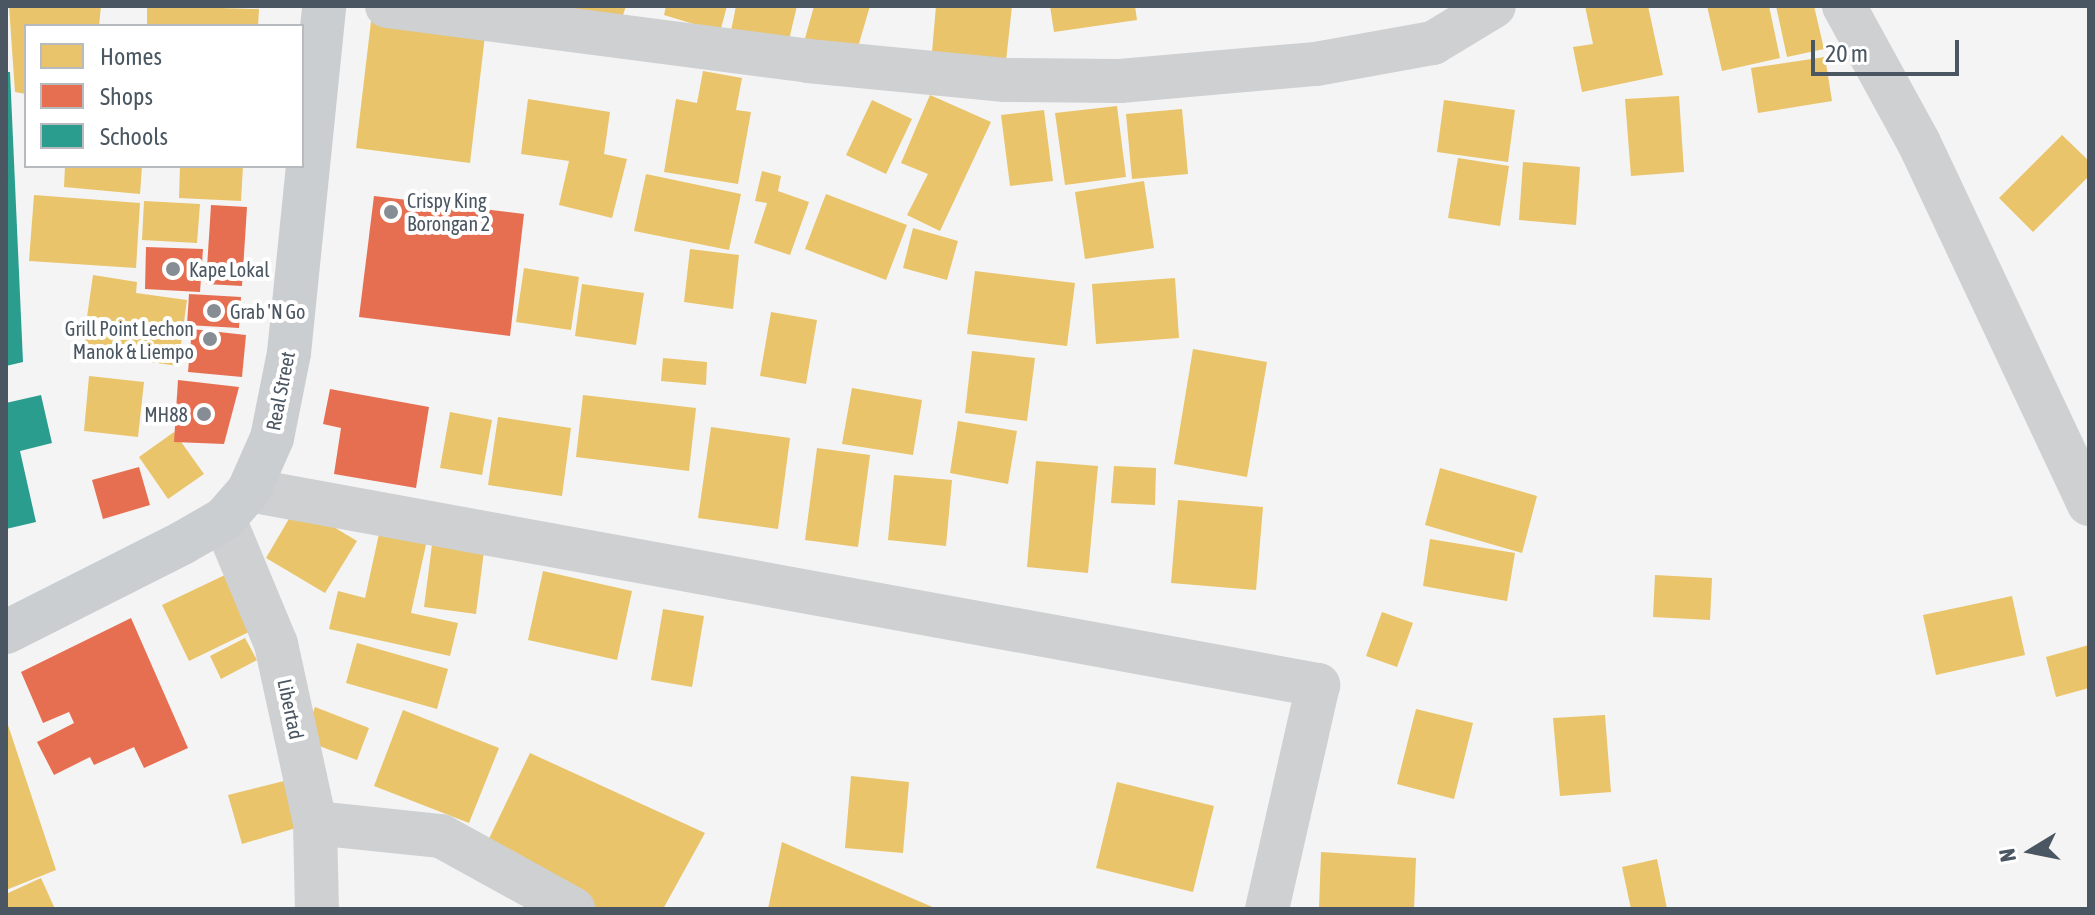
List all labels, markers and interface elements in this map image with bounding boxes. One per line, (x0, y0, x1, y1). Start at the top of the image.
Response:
legend (24, 24, 304, 168)
scale bar (1815, 24, 1963, 74)
text: 20 m (1825, 40, 1868, 67)
text: Homes (100, 43, 162, 70)
text: Shops (100, 83, 153, 110)
text: Schools (100, 123, 168, 150)
place label: Crispy King Borongan 2 (407, 188, 490, 235)
marker: Crispy King Borongan 2 (382, 203, 400, 221)
place label: Kape Lokal (189, 257, 270, 281)
marker: Kape Lokal (164, 260, 182, 278)
place label: Grab 'N Go (230, 299, 305, 323)
marker: Grab 'N Go (205, 302, 223, 320)
place label: Grill Point Lechon Manok & Liempo (65, 316, 194, 363)
marker: Grill Point Lechon Manok & Liempo (201, 330, 219, 348)
street label: Real Street (261, 349, 299, 433)
place label: MH88 (144, 402, 188, 426)
marker: MH88 (195, 405, 213, 423)
street label: Libertad (273, 677, 309, 741)
north arrow (1991, 811, 2071, 891)
text: N (1993, 847, 2021, 864)

